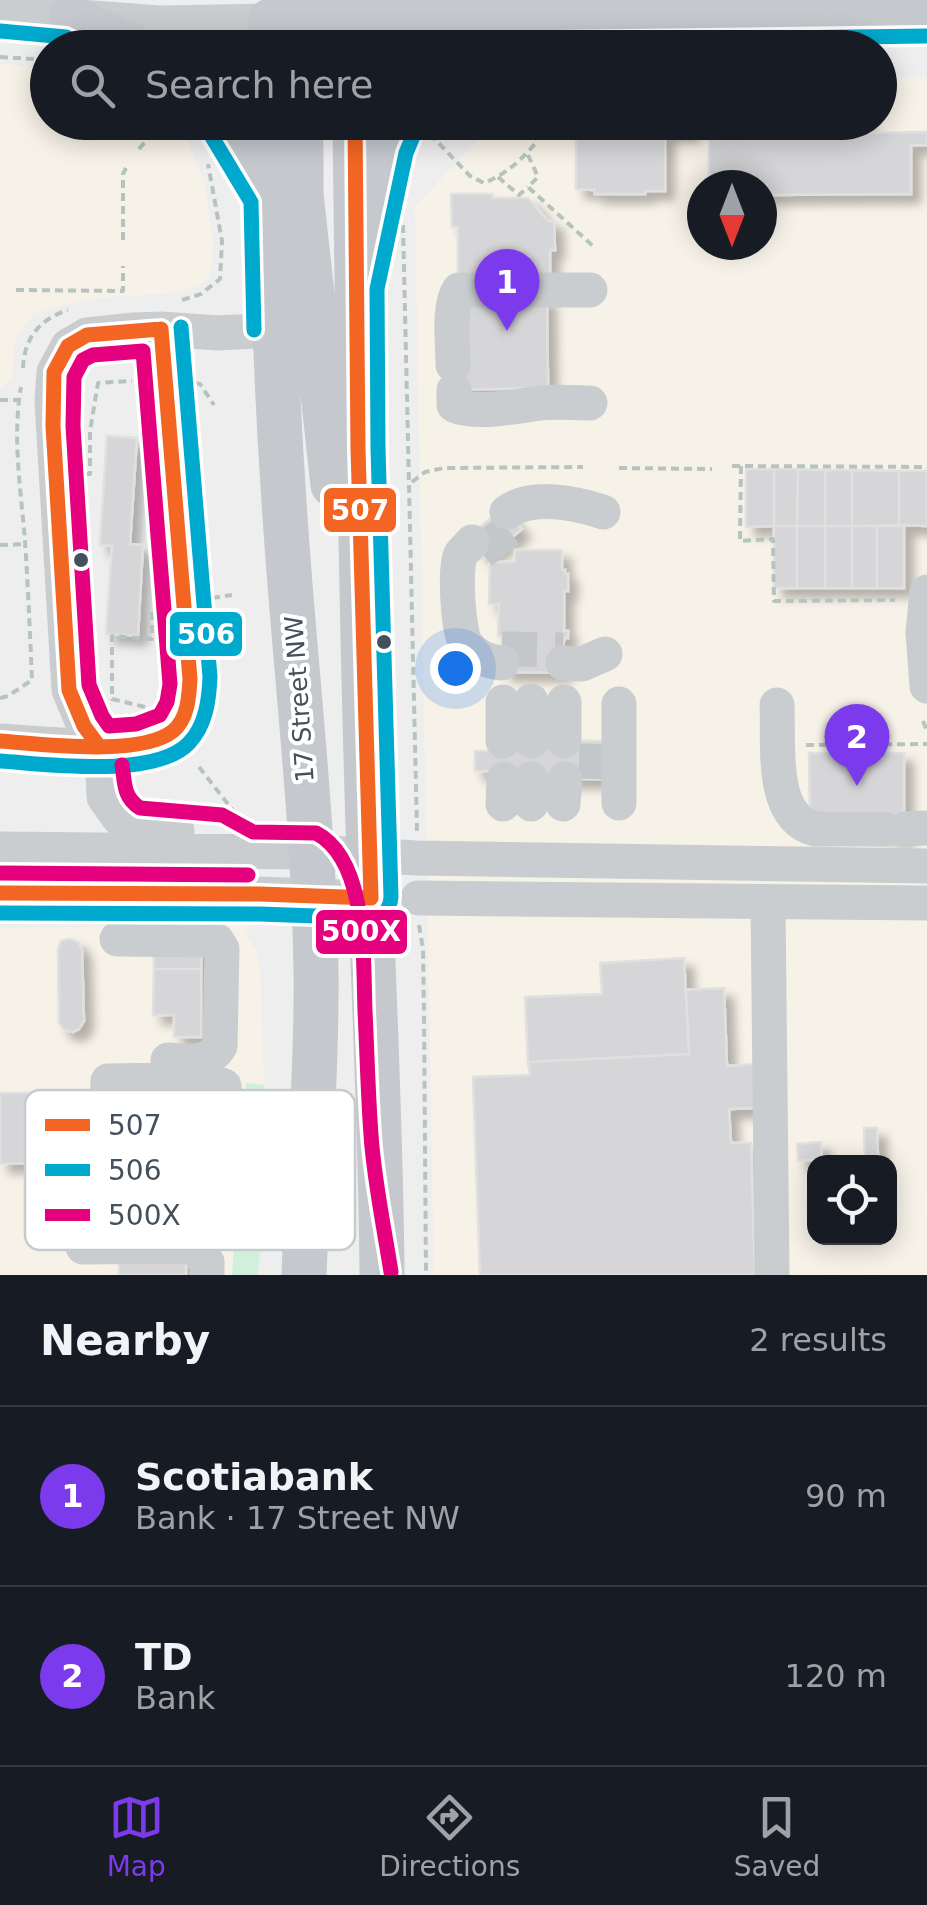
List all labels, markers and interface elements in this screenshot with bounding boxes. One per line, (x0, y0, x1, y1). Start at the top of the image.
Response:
search box (30, 30, 897, 140)
icon: search (65, 58, 120, 113)
text: Search here (145, 63, 373, 107)
north arrow (687, 170, 777, 260)
pin: 1 (474, 248, 540, 331)
line badge: 507 (322, 486, 398, 534)
text: 507 (331, 494, 389, 527)
unlabelled marker (71, 550, 91, 570)
line badge: 506 (168, 610, 244, 658)
street label: 17 Street NW (279, 615, 320, 783)
text: 506 (177, 618, 235, 651)
unlabelled marker (374, 632, 394, 652)
your location (430, 643, 481, 694)
pin: 2 (824, 704, 890, 786)
line badge: 500X (314, 908, 409, 956)
text: 500X (321, 915, 401, 948)
legend (25, 1090, 355, 1250)
text: 507 (108, 1109, 161, 1142)
text: 506 (108, 1154, 161, 1187)
map controls (807, 1155, 897, 1245)
button: locate (807, 1155, 897, 1245)
text: 500X (108, 1199, 181, 1232)
text: Nearby (40, 1316, 210, 1365)
text: 2 results (749, 1321, 887, 1359)
text: Scotiabank (135, 1455, 373, 1499)
text: 1 (61, 1477, 84, 1515)
text: 90 m (805, 1477, 887, 1515)
text: Bank · 17 Street NW (135, 1499, 460, 1537)
text: TD (135, 1635, 192, 1679)
text: 2 (61, 1657, 84, 1695)
text: 120 m (785, 1657, 887, 1695)
text: Bank (135, 1679, 215, 1717)
tab: Map (107, 1790, 166, 1883)
tab: Directions (379, 1790, 520, 1883)
tab: Saved (734, 1790, 820, 1883)

